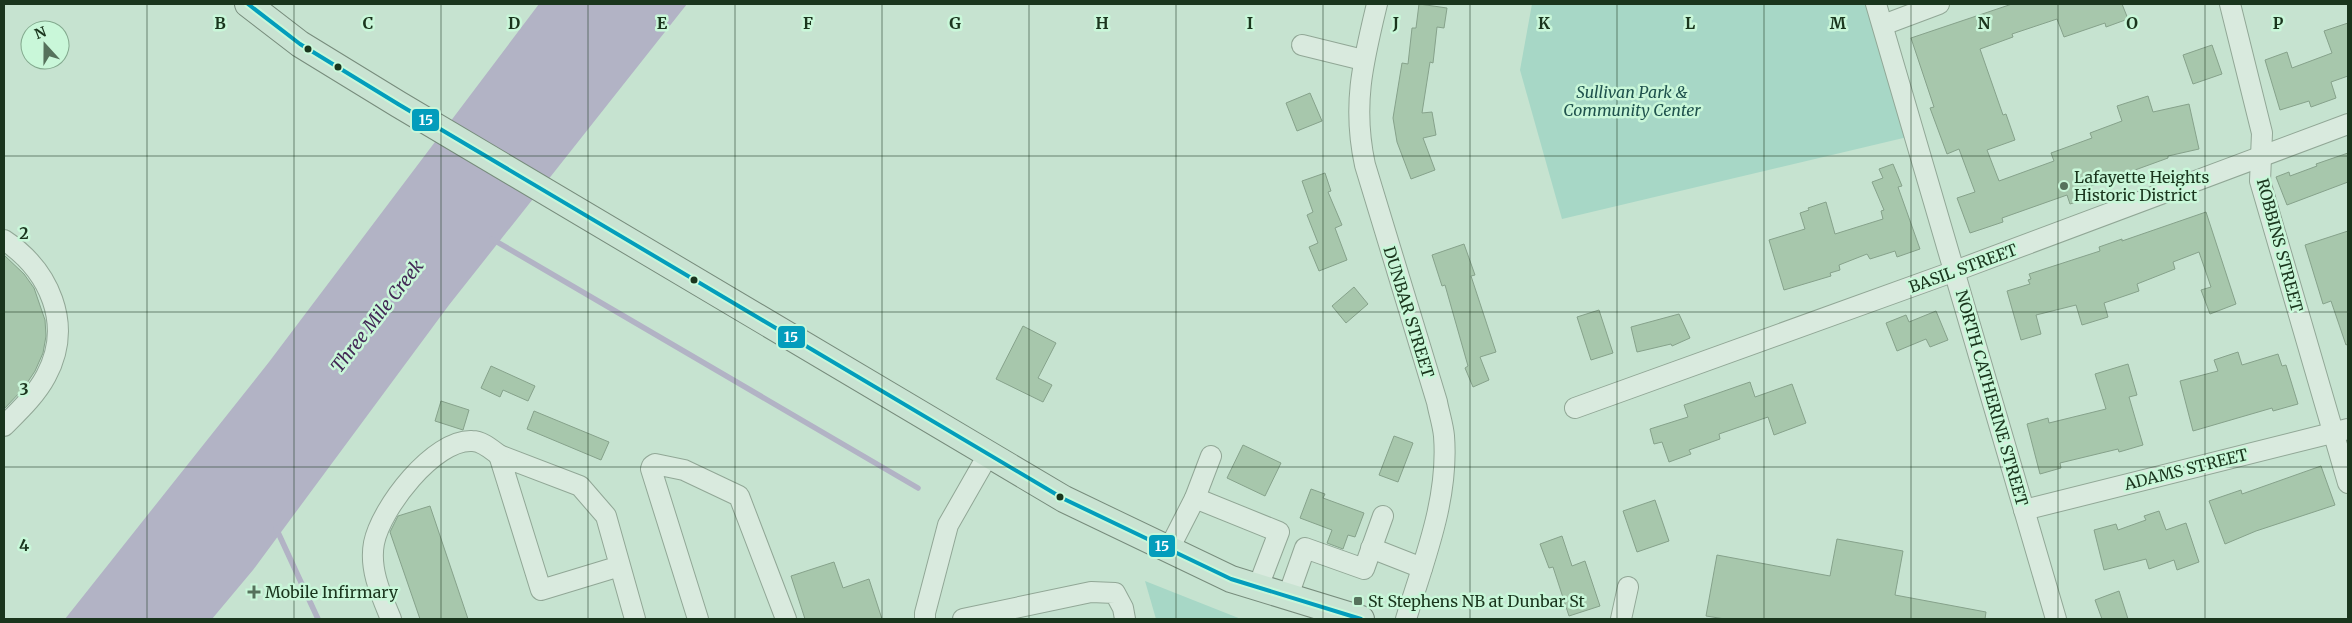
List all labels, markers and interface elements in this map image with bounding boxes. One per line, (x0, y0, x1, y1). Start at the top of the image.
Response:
text: B (214, 13, 226, 33)
text: C (363, 13, 373, 33)
text: D (508, 13, 520, 33)
text: E (657, 13, 668, 33)
text: F (803, 13, 813, 33)
text: G (949, 13, 961, 33)
text: H (1095, 13, 1109, 33)
text: I (1247, 13, 1253, 33)
text: J (1392, 13, 1399, 33)
text: K (1538, 13, 1550, 33)
text: L (1685, 13, 1695, 33)
text: M (1830, 13, 1847, 33)
text: N (1978, 13, 1991, 33)
text: O (2126, 13, 2138, 33)
text: P (2273, 13, 2284, 33)
north arrow (20, 20, 70, 70)
text: N (32, 22, 49, 43)
unlabelled marker (303, 44, 313, 54)
unlabelled marker (333, 62, 343, 72)
park label: Sullivan Park & Community Center (1563, 82, 1701, 120)
line badge: 15 (411, 108, 440, 132)
text: 15 (419, 111, 433, 129)
place label: Lafayette Heights Historic District (2074, 167, 2209, 205)
street label: ROBBINS STREET (2253, 176, 2307, 314)
marker: Lafayette Heights Historic District (2058, 180, 2070, 192)
text: 2 (19, 223, 29, 243)
street label: BASIL STREET (1906, 239, 2020, 297)
street label: DUNBAR STREET (1380, 244, 1438, 380)
water label: Three Mile Creek (326, 255, 428, 377)
unlabelled marker (689, 275, 699, 285)
street label: NORTH CATHERINE STREET (1952, 288, 2032, 508)
line badge: 15 (777, 325, 806, 349)
text: 15 (784, 328, 798, 346)
text: 3 (19, 379, 29, 399)
street label: ADAMS STREET (2121, 444, 2250, 494)
unlabelled marker (1055, 492, 1065, 502)
line badge: 15 (1148, 534, 1176, 558)
text: 4 (19, 535, 29, 555)
text: 15 (1155, 537, 1169, 555)
place label: Mobile Infirmary (265, 582, 399, 602)
marker: Mobile Infirmary (247, 585, 261, 599)
place label: St Stephens NB at Dunbar St (1368, 591, 1586, 611)
marker: St Stephens NB at Dunbar St (1352, 595, 1364, 607)

